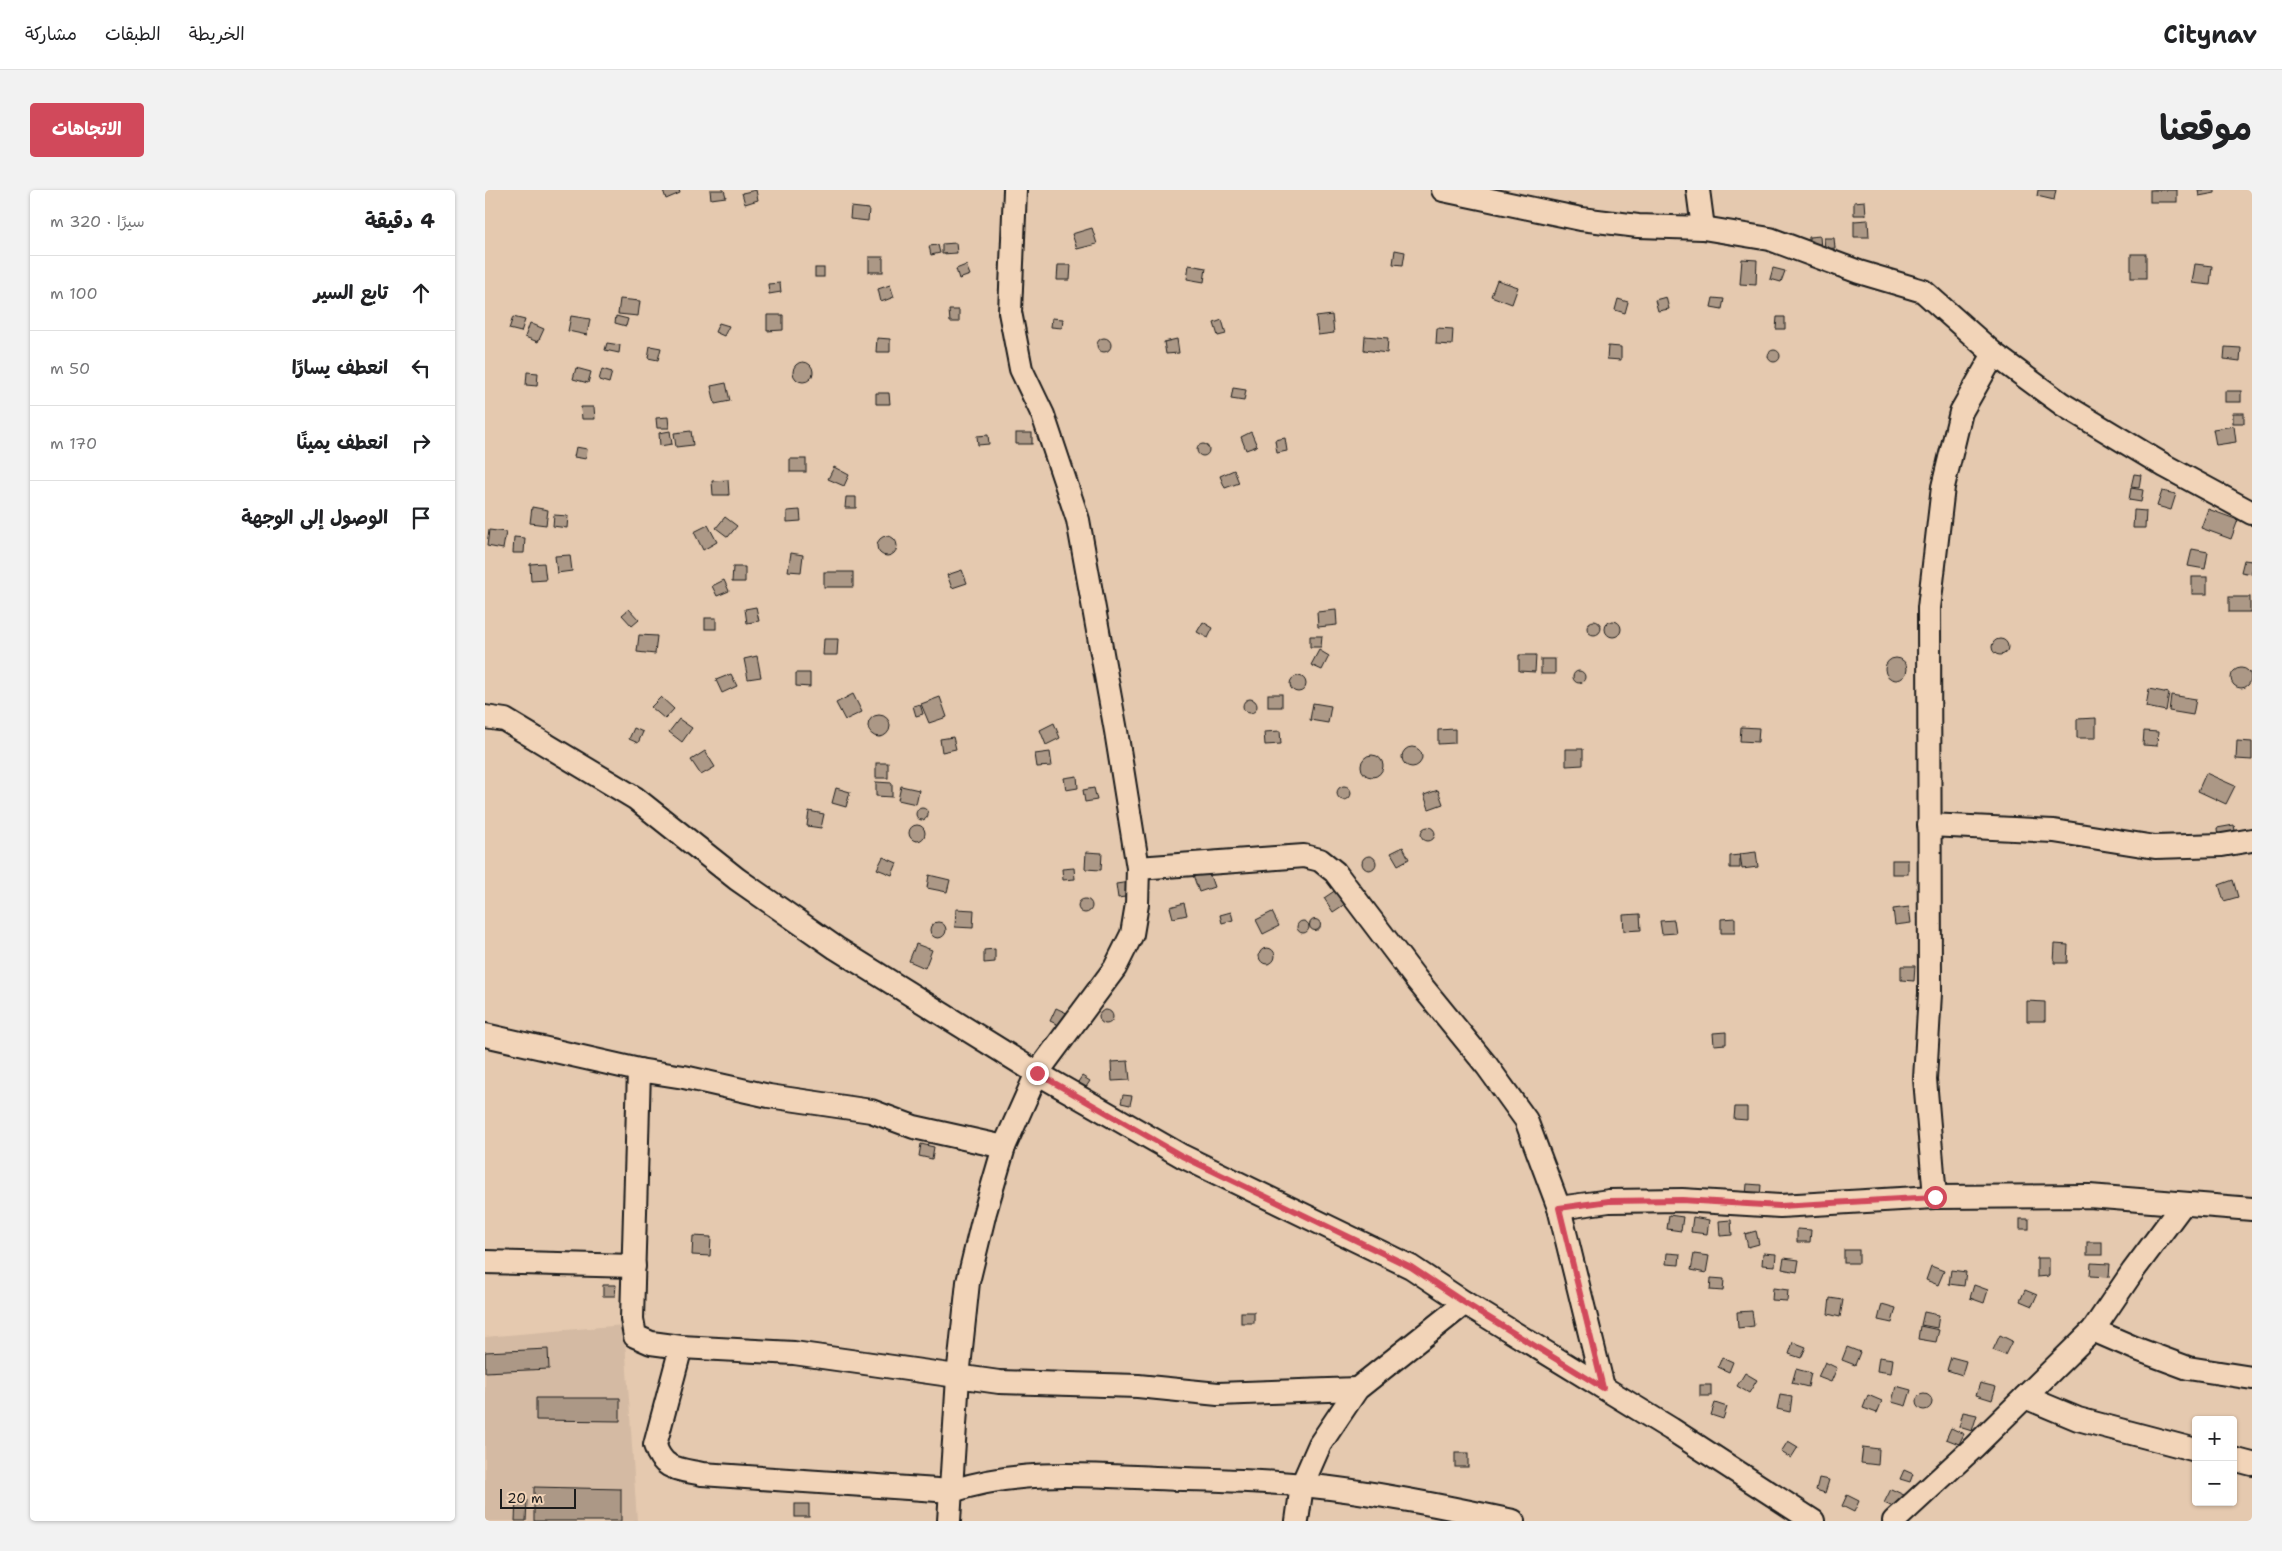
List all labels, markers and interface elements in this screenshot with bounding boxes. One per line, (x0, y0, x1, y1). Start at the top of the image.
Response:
text: Citynav (2163, 19, 2257, 51)
text: مشاركة (25, 22, 77, 46)
text: الطبقات (105, 22, 161, 46)
text: الخريطة (189, 22, 245, 46)
button: الاتجاهات (30, 103, 144, 157)
text: موقعنا (2159, 104, 2252, 151)
text: 4 دقيقة (365, 207, 435, 235)
text: سيرًا · 320 m (50, 211, 145, 232)
icon: ahead (407, 279, 435, 307)
text: تابع السير (314, 280, 388, 305)
text: 100 m (50, 283, 98, 304)
icon: left (407, 354, 435, 382)
text: انعطف يسارًا (292, 355, 388, 380)
text: 50 m (50, 358, 90, 379)
icon: right (407, 429, 435, 457)
text: انعطف يمينًا (297, 430, 388, 455)
text: 170 m (50, 433, 97, 454)
icon: arrive (407, 504, 435, 532)
text: الوصول إلى الوجهة (241, 505, 388, 530)
route end (1026, 1062, 1049, 1085)
route start (1924, 1186, 1947, 1209)
map controls (2192, 1416, 2237, 1506)
button: + (2192, 1416, 2237, 1461)
button: − (2192, 1461, 2237, 1506)
scale bar (500, 1486, 576, 1509)
text: 20 m (507, 1489, 543, 1507)

